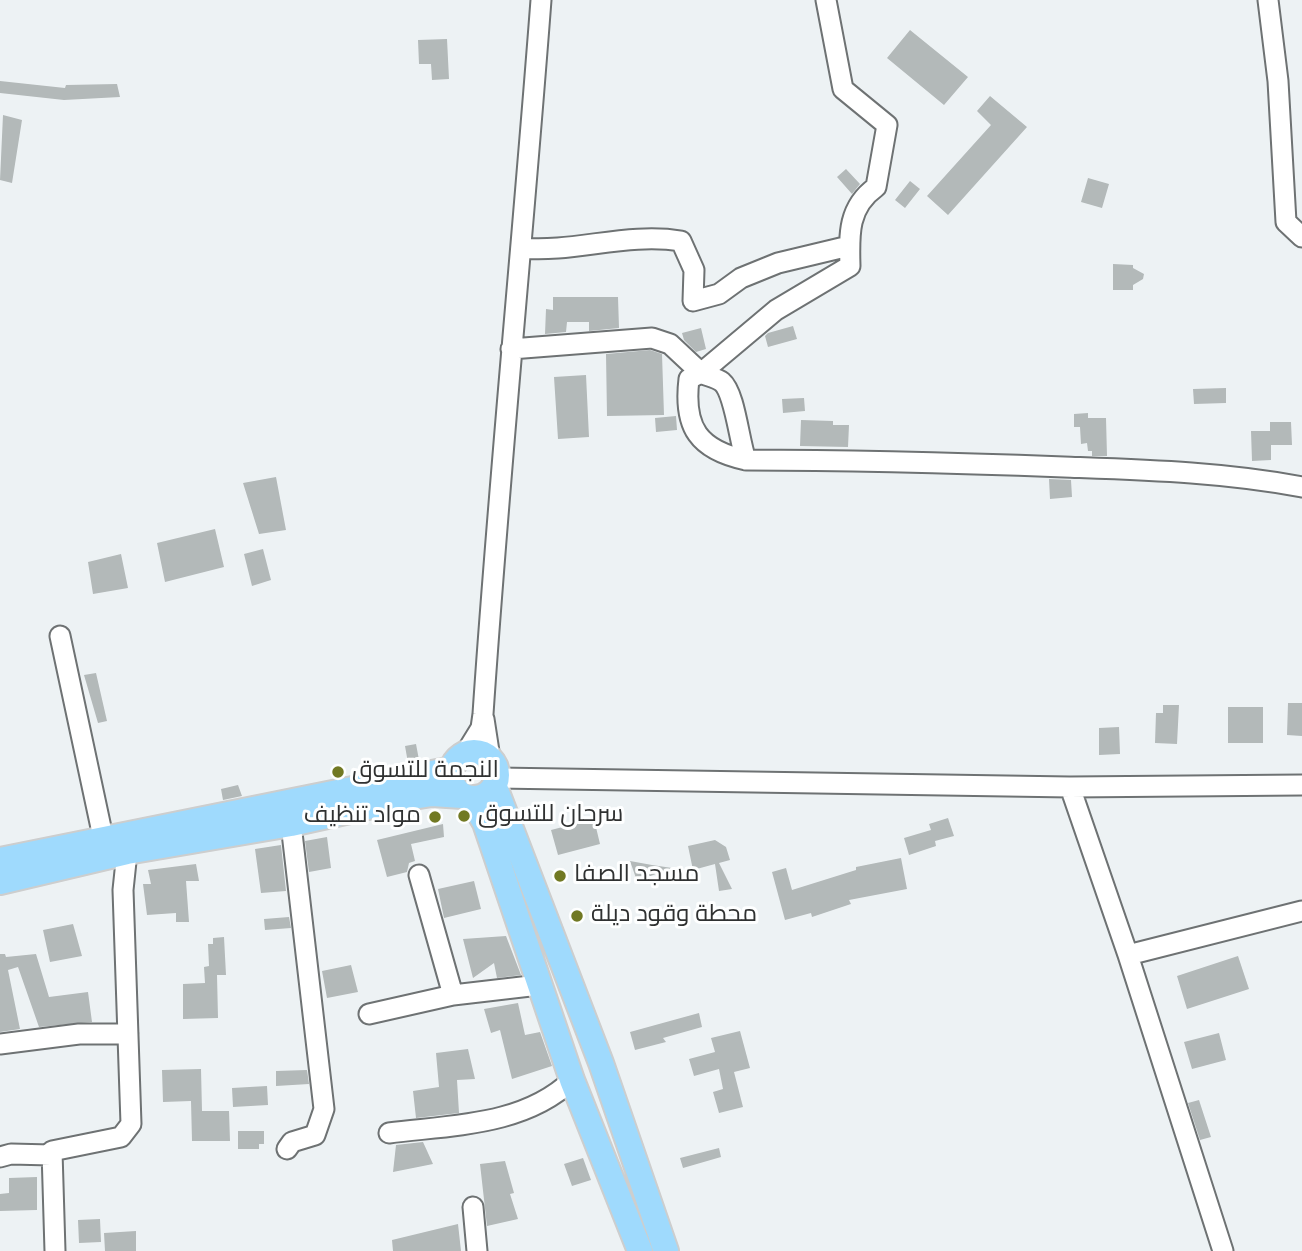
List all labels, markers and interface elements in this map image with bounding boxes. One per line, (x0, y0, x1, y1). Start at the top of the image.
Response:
place label: النجمة للتسوق (352, 758, 499, 786)
marker: النجمة للتسوق (330, 764, 346, 780)
place label: سرحان للتسوق (478, 802, 623, 830)
place label: مواد تنظيف (304, 803, 421, 831)
marker: سرحان للتسوق (456, 808, 472, 824)
marker: مواد تنظيف (427, 809, 443, 825)
place label: مسجد الصفا (574, 862, 699, 890)
marker: مسجد الصفا (552, 868, 568, 884)
place label: محطة وقود ديلة (591, 902, 757, 930)
marker: محطة وقود ديلة (569, 908, 585, 924)

